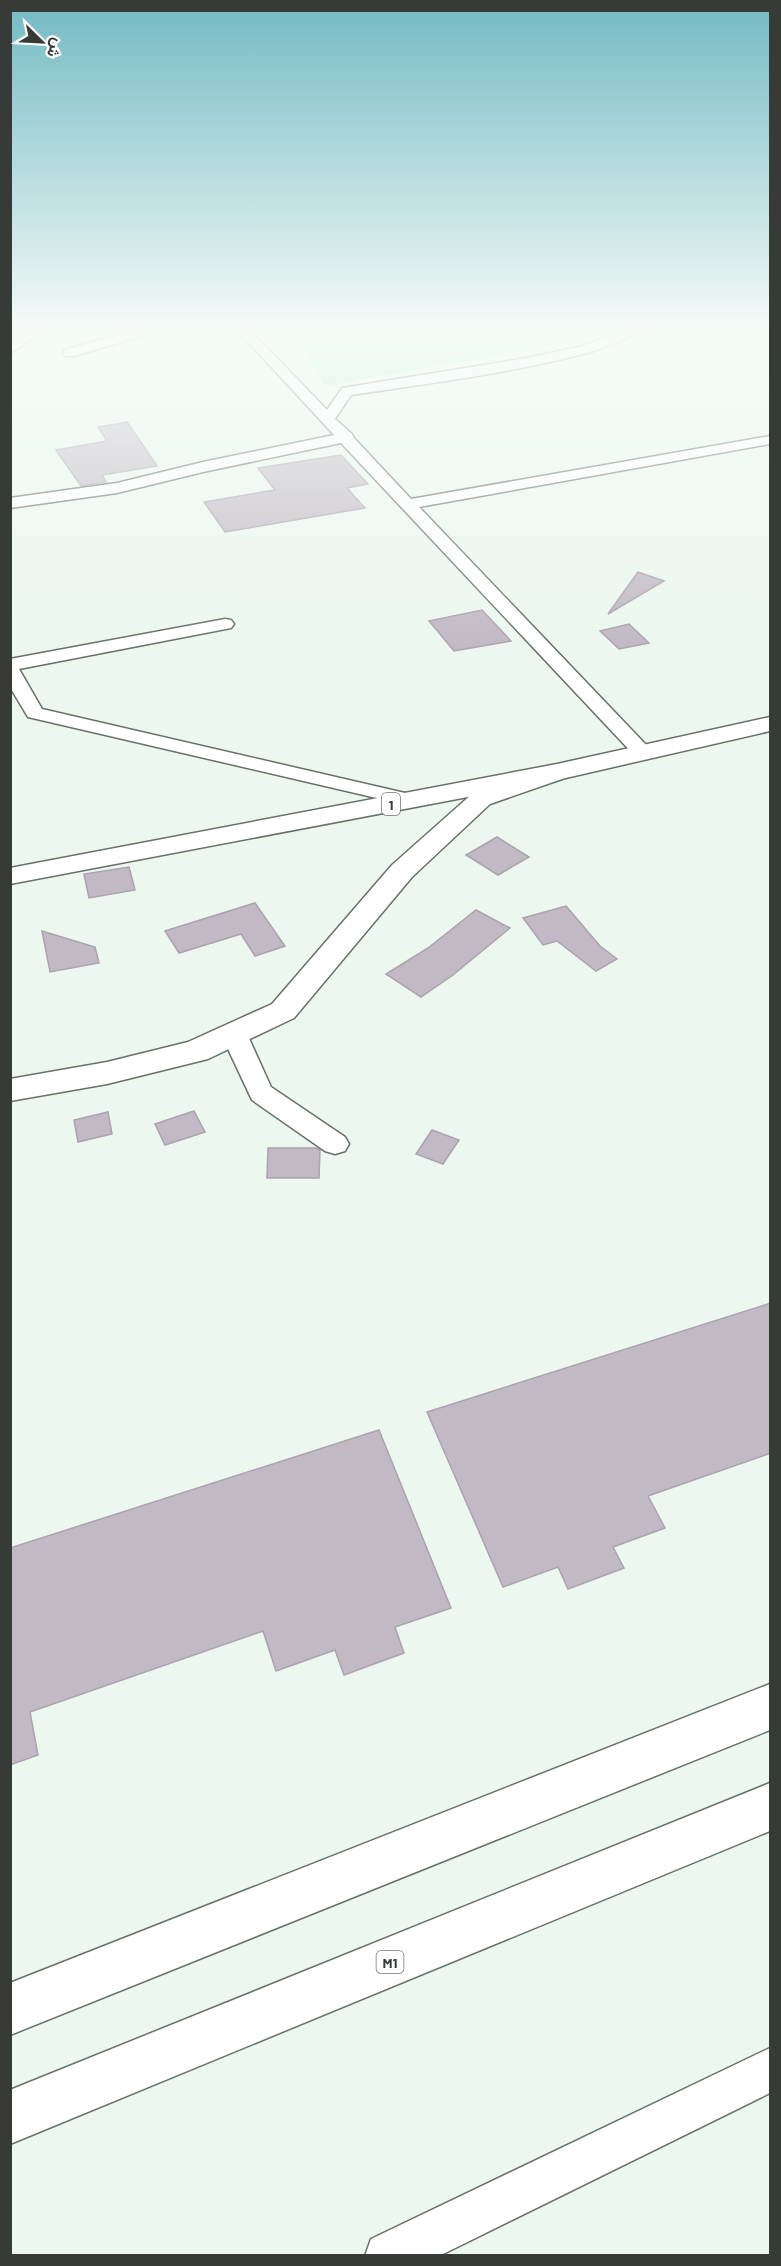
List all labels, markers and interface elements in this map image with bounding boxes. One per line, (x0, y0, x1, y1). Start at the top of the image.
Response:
north arrow (12, 12, 72, 72)
text: ش (43, 35, 69, 61)
road number: 1 (382, 793, 400, 815)
road number: M1 (376, 1951, 404, 1973)

